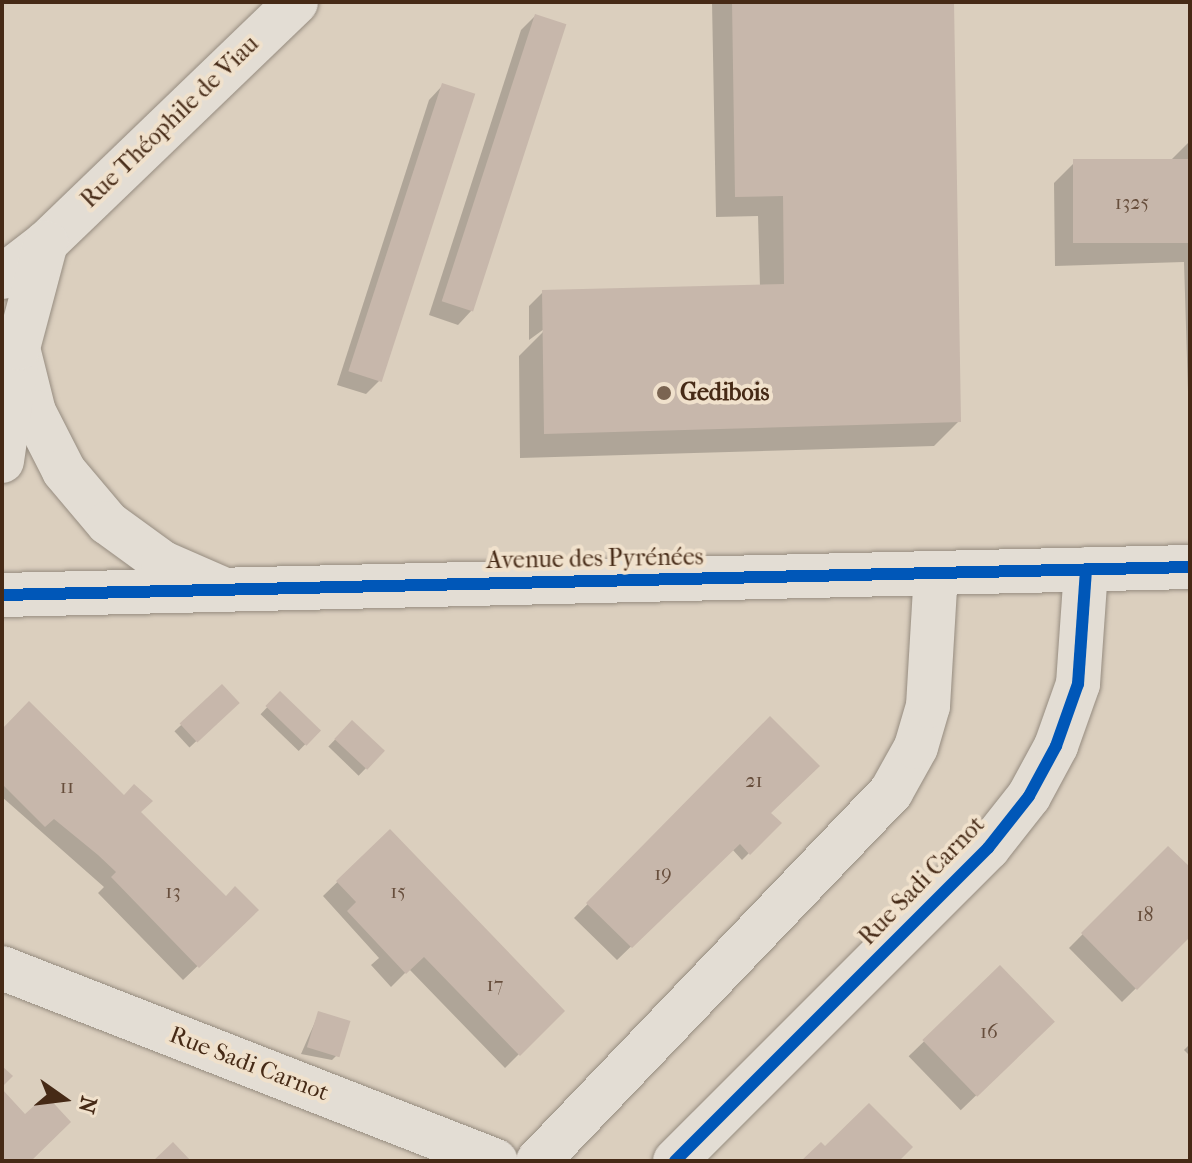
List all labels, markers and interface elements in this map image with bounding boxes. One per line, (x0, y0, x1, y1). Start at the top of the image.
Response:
street label: Rue Théophile de Viau (75, 30, 265, 214)
house number: 1325 (1115, 190, 1149, 214)
place label: Gedibois (680, 379, 769, 407)
marker: Gedibois (655, 384, 673, 402)
street label: Avenue des Pyrénées (486, 543, 704, 575)
house number: 21 (745, 768, 763, 792)
house number: 11 (60, 774, 74, 798)
street label: Rue Sadi Carnot (853, 810, 991, 952)
house number: 19 (654, 861, 672, 885)
house number: 13 (165, 879, 181, 903)
house number: 15 (390, 879, 406, 903)
house number: 18 (1136, 902, 1154, 926)
house number: 17 (487, 972, 503, 996)
house number: 16 (980, 1019, 998, 1043)
street label: Rue Sadi Carnot (165, 1020, 333, 1108)
north arrow (24, 1059, 104, 1139)
text: N (73, 1094, 102, 1116)

